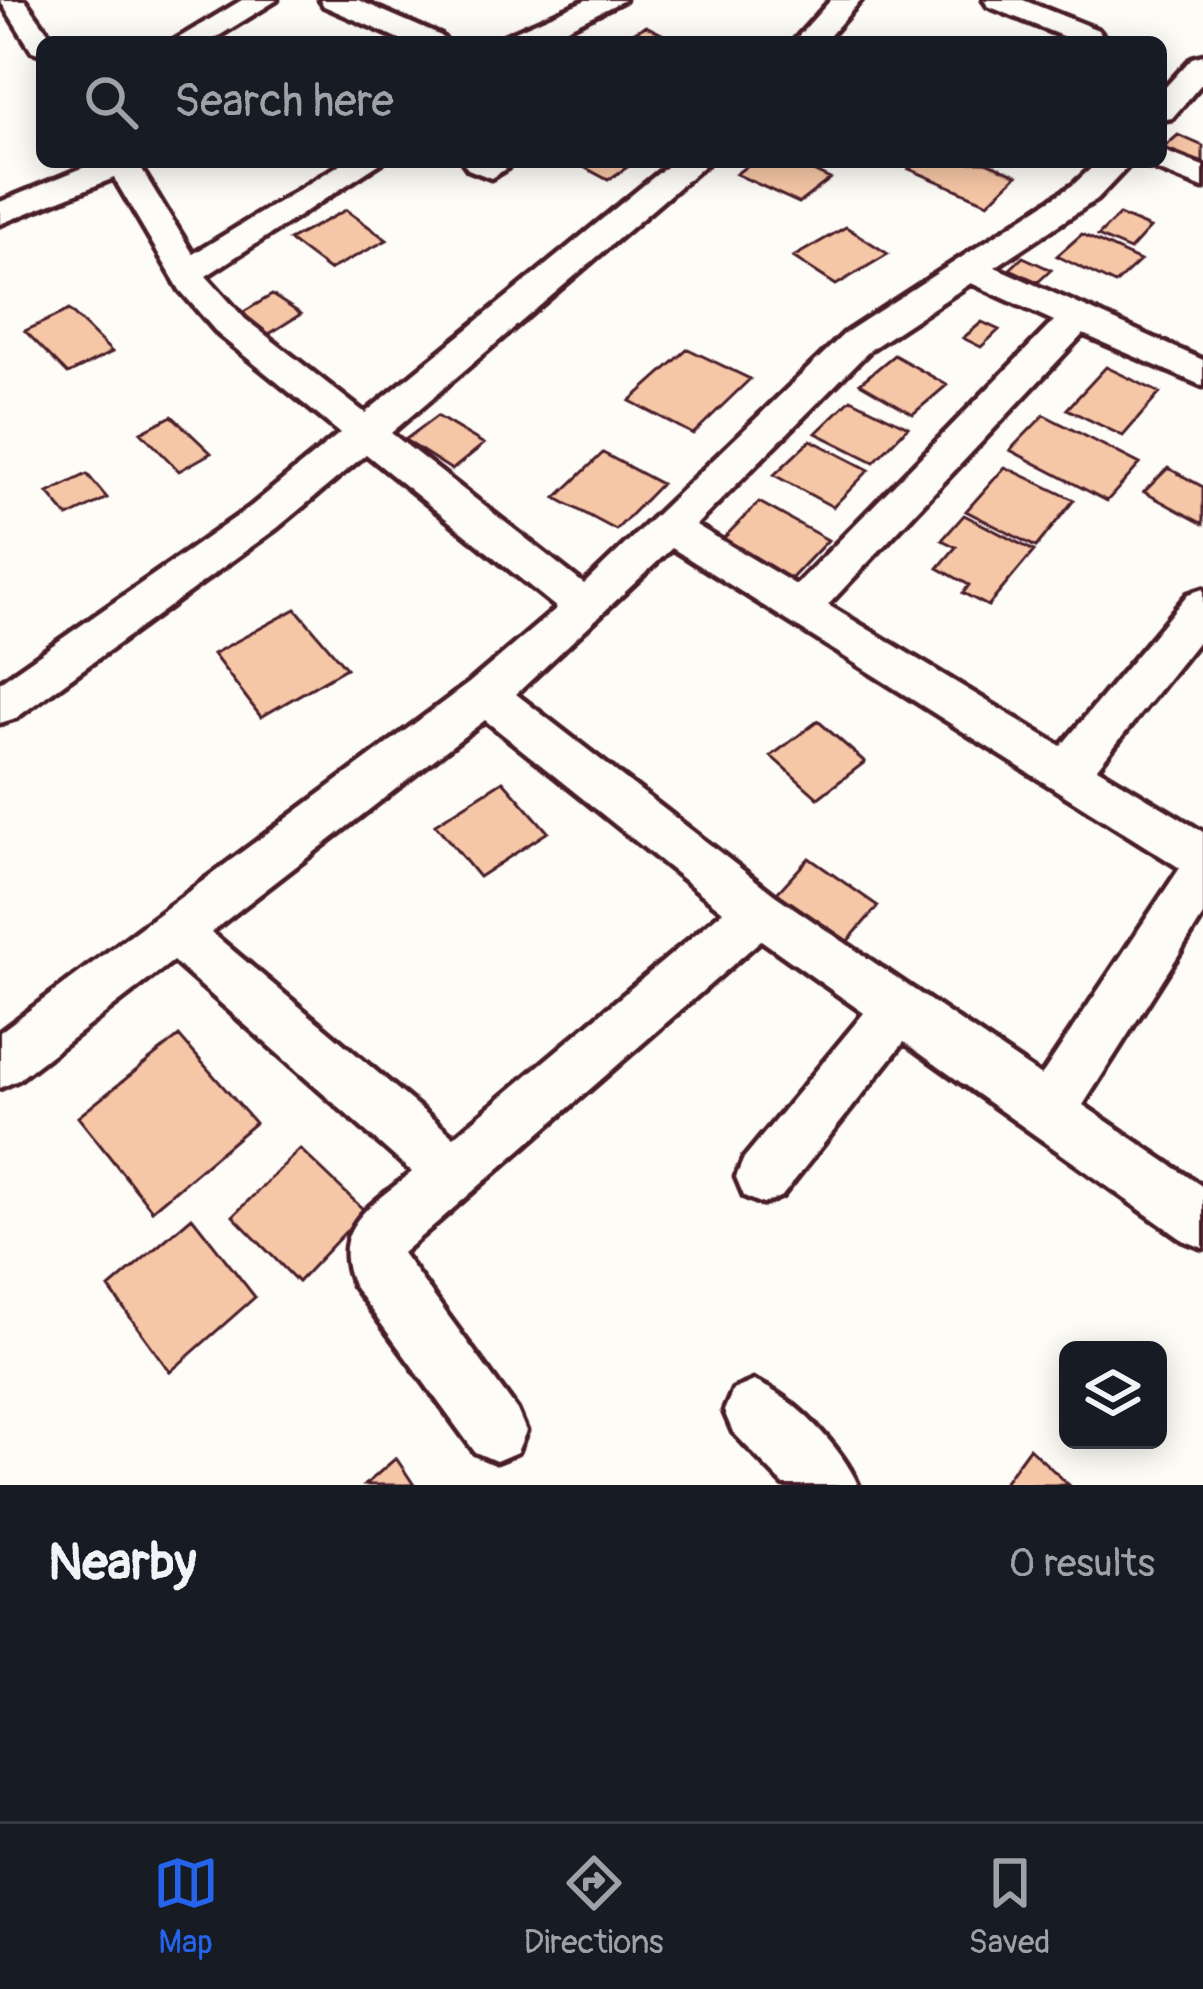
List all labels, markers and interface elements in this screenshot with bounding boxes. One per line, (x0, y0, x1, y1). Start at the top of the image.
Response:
search box (36, 36, 1167, 168)
icon: search (78, 69, 144, 135)
text: Search here (174, 74, 394, 130)
map controls (1059, 1341, 1167, 1449)
button: layers (1059, 1341, 1167, 1449)
text: Nearby (48, 1531, 196, 1595)
text: 0 results (1009, 1539, 1155, 1588)
tab: Map (153, 1850, 219, 1963)
tab: Directions (524, 1850, 664, 1963)
tab: Saved (969, 1850, 1050, 1963)

